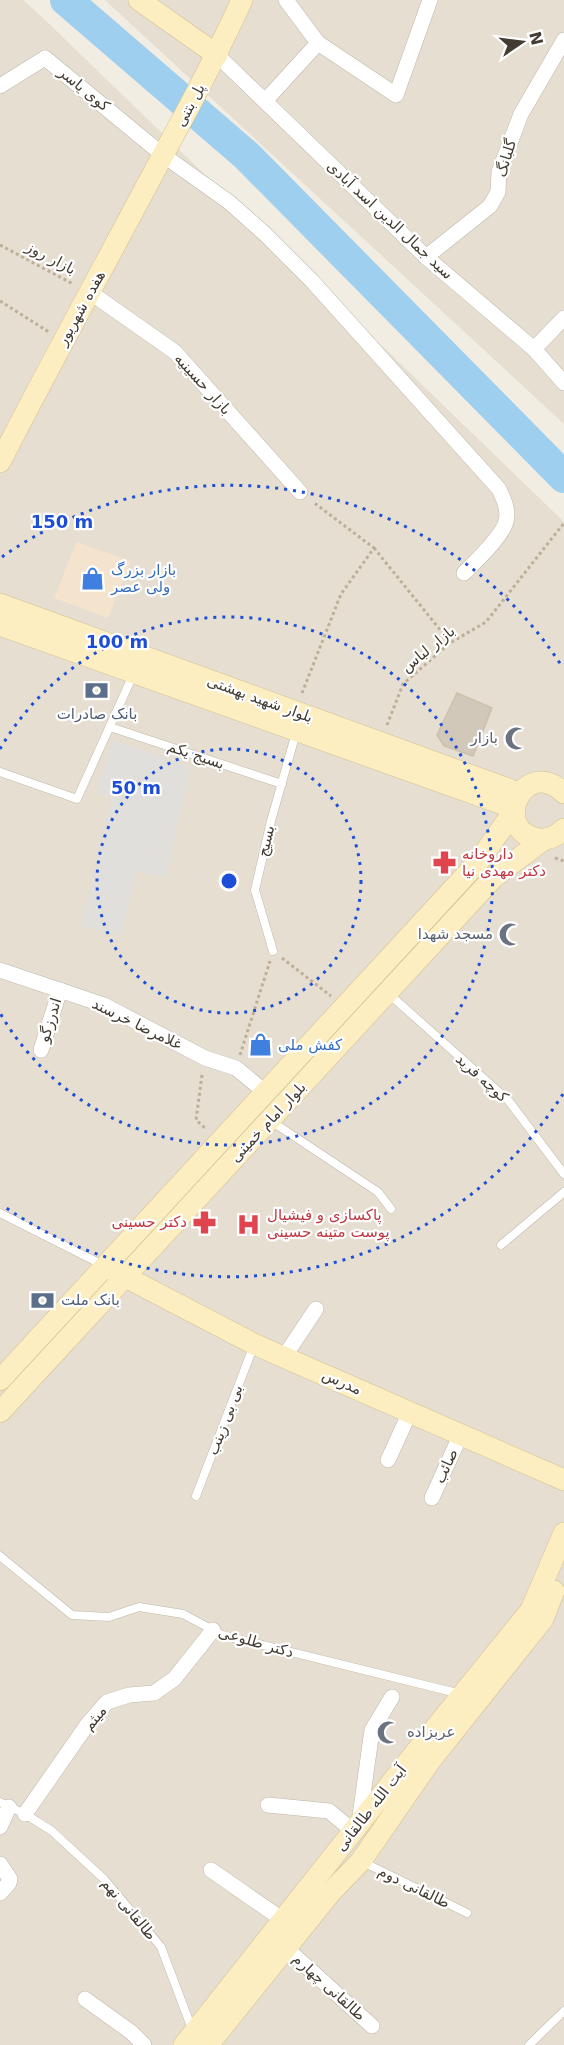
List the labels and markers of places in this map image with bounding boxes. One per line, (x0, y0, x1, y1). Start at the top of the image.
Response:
place label: بازار بزرگ ولی عصر (110, 561, 176, 596)
shop icon: بازار بزرگ ولی عصر (80, 566, 106, 592)
bank icon: بانک صادرات (84, 677, 110, 703)
place label: بانک صادرات (57, 705, 137, 723)
mosque icon: بازار (503, 725, 529, 751)
place label: بازار (470, 729, 498, 747)
place label: داروخانه دکتر مهدی نیا (462, 845, 546, 880)
pharmacy icon: داروخانه دکتر مهدی نیا (431, 850, 457, 876)
centre of rings (219, 871, 239, 891)
mosque icon: مسجد شهدا (498, 921, 524, 947)
place label: مسجد شهدا (418, 925, 493, 943)
shop icon: کفش ملی (247, 1032, 273, 1058)
place label: کفش ملی (278, 1036, 343, 1054)
place label: پاکسازی و فیشیال پوست متینه حسینی (267, 1206, 390, 1242)
pharmacy icon: دکتر حسینی (192, 1209, 218, 1235)
hospital icon: پاکسازی و فیشیال پوست متینه حسینی (236, 1211, 262, 1237)
place label: دکتر حسینی (111, 1213, 187, 1231)
bank icon: بانک ملت (30, 1287, 56, 1313)
place label: بانک ملت (61, 1291, 120, 1309)
mosque icon: عربزاده (376, 1719, 402, 1745)
place label: عربزاده (407, 1723, 455, 1741)

